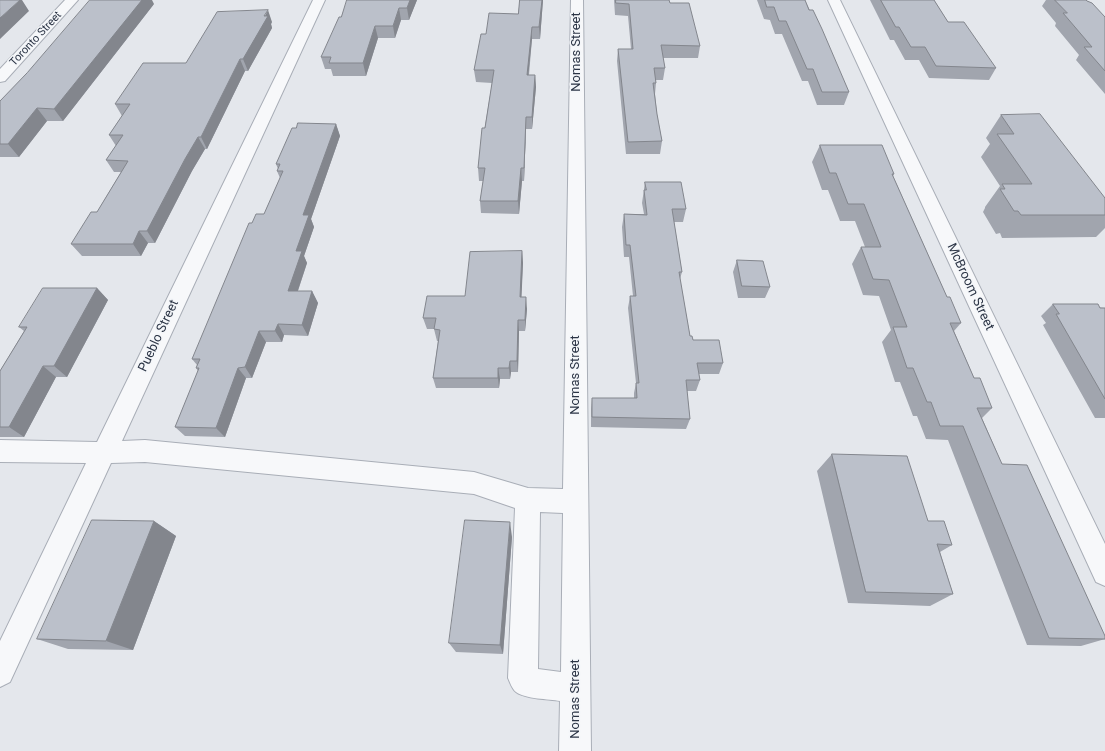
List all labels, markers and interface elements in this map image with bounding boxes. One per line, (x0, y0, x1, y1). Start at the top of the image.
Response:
street label: Toronto Street (7, 9, 65, 69)
street label: Nomas Street (569, 12, 585, 92)
street label: McBroom Street (943, 241, 997, 333)
street label: Pueblo Street (136, 298, 182, 374)
street label: Nomas Street (568, 335, 584, 415)
street label: Nomas Street (568, 659, 584, 739)

